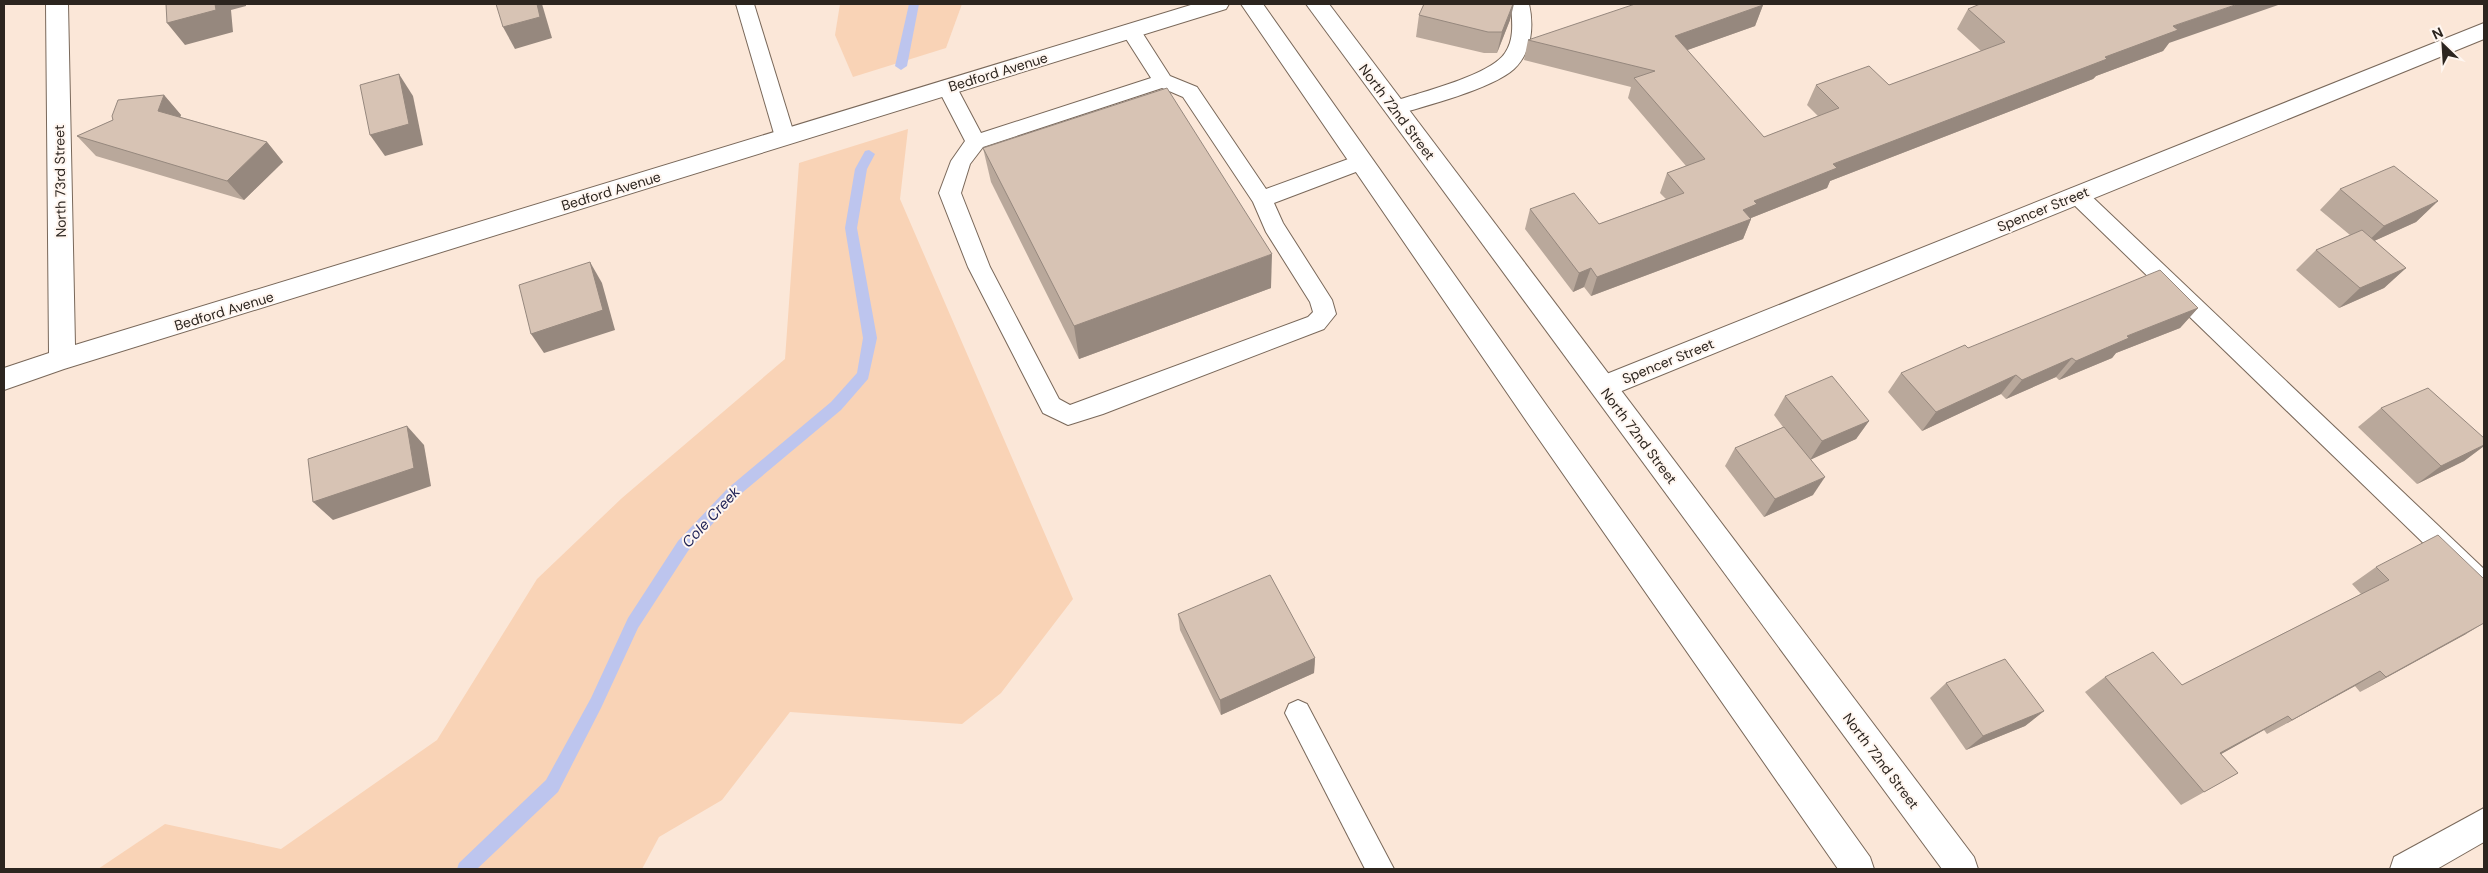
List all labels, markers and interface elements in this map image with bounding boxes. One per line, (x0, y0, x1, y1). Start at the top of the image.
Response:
north arrow (2418, 20, 2468, 70)
text: N (2429, 23, 2446, 44)
street label: Bedford Avenue (946, 48, 1050, 96)
street label: North 72nd Street (1355, 60, 1439, 164)
street label: North 73rd Street (50, 124, 70, 238)
street label: Bedford Avenue (559, 167, 663, 215)
street label: Spencer Street (1994, 182, 2092, 236)
street label: Bedford Avenue (172, 287, 276, 335)
street label: Spencer Street (1619, 334, 1717, 388)
street label: North 72nd Street (1597, 384, 1681, 488)
water label: Cole Creek (677, 482, 745, 552)
street label: North 72nd Street (1839, 709, 1923, 813)

